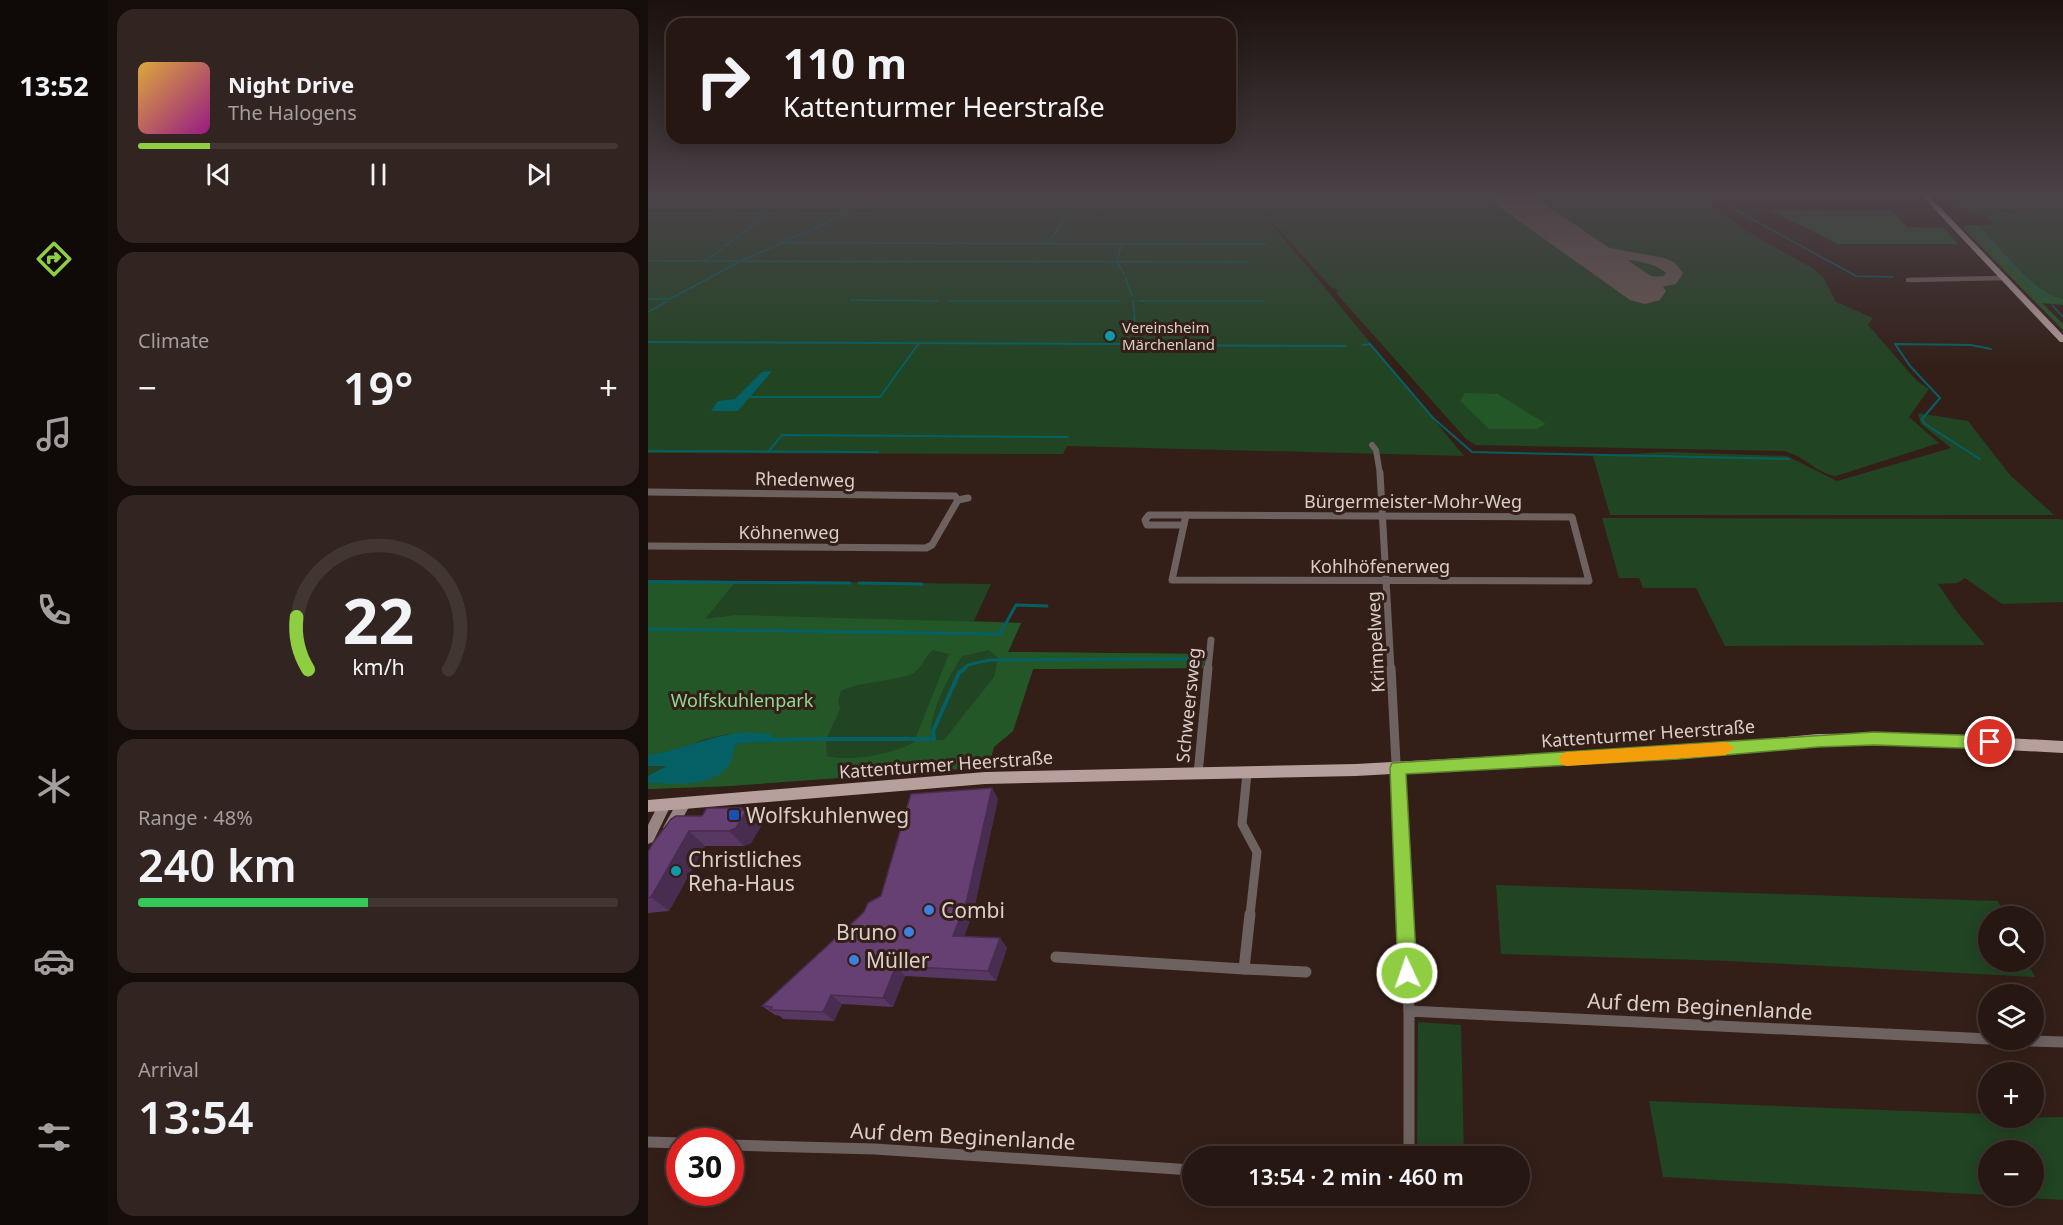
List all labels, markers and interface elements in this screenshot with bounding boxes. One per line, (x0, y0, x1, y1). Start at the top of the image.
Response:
text: 110 m (783, 34, 907, 91)
icon: right (684, 42, 762, 120)
text: 13:52 (19, 67, 89, 104)
text: Night Drive (228, 69, 354, 99)
text: Kattenturmer Heerstraße (783, 88, 1105, 125)
text: The Halogens (228, 99, 357, 126)
icon: previous (202, 158, 235, 191)
icon: pause (362, 158, 395, 191)
icon: next (522, 158, 555, 191)
icon: directions (33, 238, 75, 280)
place label: Vereinsheim Märchenland (1122, 317, 1215, 354)
text: Climate (138, 327, 209, 354)
marker: Vereinsheim Märchenland (1103, 329, 1117, 343)
text: 19° (343, 357, 413, 418)
text: − (138, 365, 157, 410)
text: + (599, 365, 618, 410)
icon: music (33, 413, 75, 455)
street label: Rhedenweg (755, 466, 855, 492)
street label: Bürgermeister-Mohr-Weg (1304, 489, 1522, 513)
street label: Köhnenweg (739, 520, 839, 544)
street label: Kohlhöfenerweg (1310, 554, 1450, 578)
text: 22 (342, 577, 414, 662)
icon: phone (33, 589, 75, 631)
street label: Krimpelweg (1360, 591, 1390, 693)
street label: Schweersweg (1170, 646, 1206, 764)
text: km/h (352, 652, 404, 681)
park label: Wolfskuhlenpark (671, 688, 814, 712)
street label: Kattenturmer Heerstraße (1540, 714, 1756, 752)
pin (1964, 716, 2015, 767)
icon: arrive (1973, 725, 2006, 758)
street label: Kattenturmer Heerstraße (838, 745, 1054, 783)
icon: climate (33, 765, 75, 807)
place label: Wolfskuhlenweg (746, 801, 909, 829)
text: Range · 48% (138, 804, 253, 831)
marker: Wolfskuhlenweg (727, 808, 741, 822)
text: 240 km (138, 834, 297, 895)
place label: Christliches Reha-Haus (688, 845, 802, 897)
marker: Christliches Reha-Haus (669, 864, 683, 878)
place label: Combi (941, 896, 1005, 924)
marker: Combi (922, 903, 936, 917)
map controls (1978, 906, 2044, 1206)
button: search (1978, 906, 2044, 972)
place label: Bruno (836, 918, 897, 946)
marker: Bruno (902, 925, 916, 939)
icon: car (33, 940, 75, 982)
position arrow (1375, 941, 1439, 1005)
place label: Müller (866, 946, 930, 974)
marker: Müller (847, 953, 861, 967)
button: layers (1978, 984, 2044, 1050)
street label: Auf dem Beginenlande (1587, 986, 1813, 1026)
text: Arrival (138, 1056, 199, 1083)
button: + (1978, 1062, 2044, 1128)
text: 13:54 (138, 1086, 253, 1147)
icon: filters (33, 1116, 75, 1158)
street label: Auf dem Beginenlande (850, 1116, 1076, 1156)
speed limit sign: 30 (666, 1128, 744, 1206)
button: − (1978, 1140, 2044, 1206)
text: 13:54 · 2 min · 460 m (1248, 1161, 1464, 1191)

